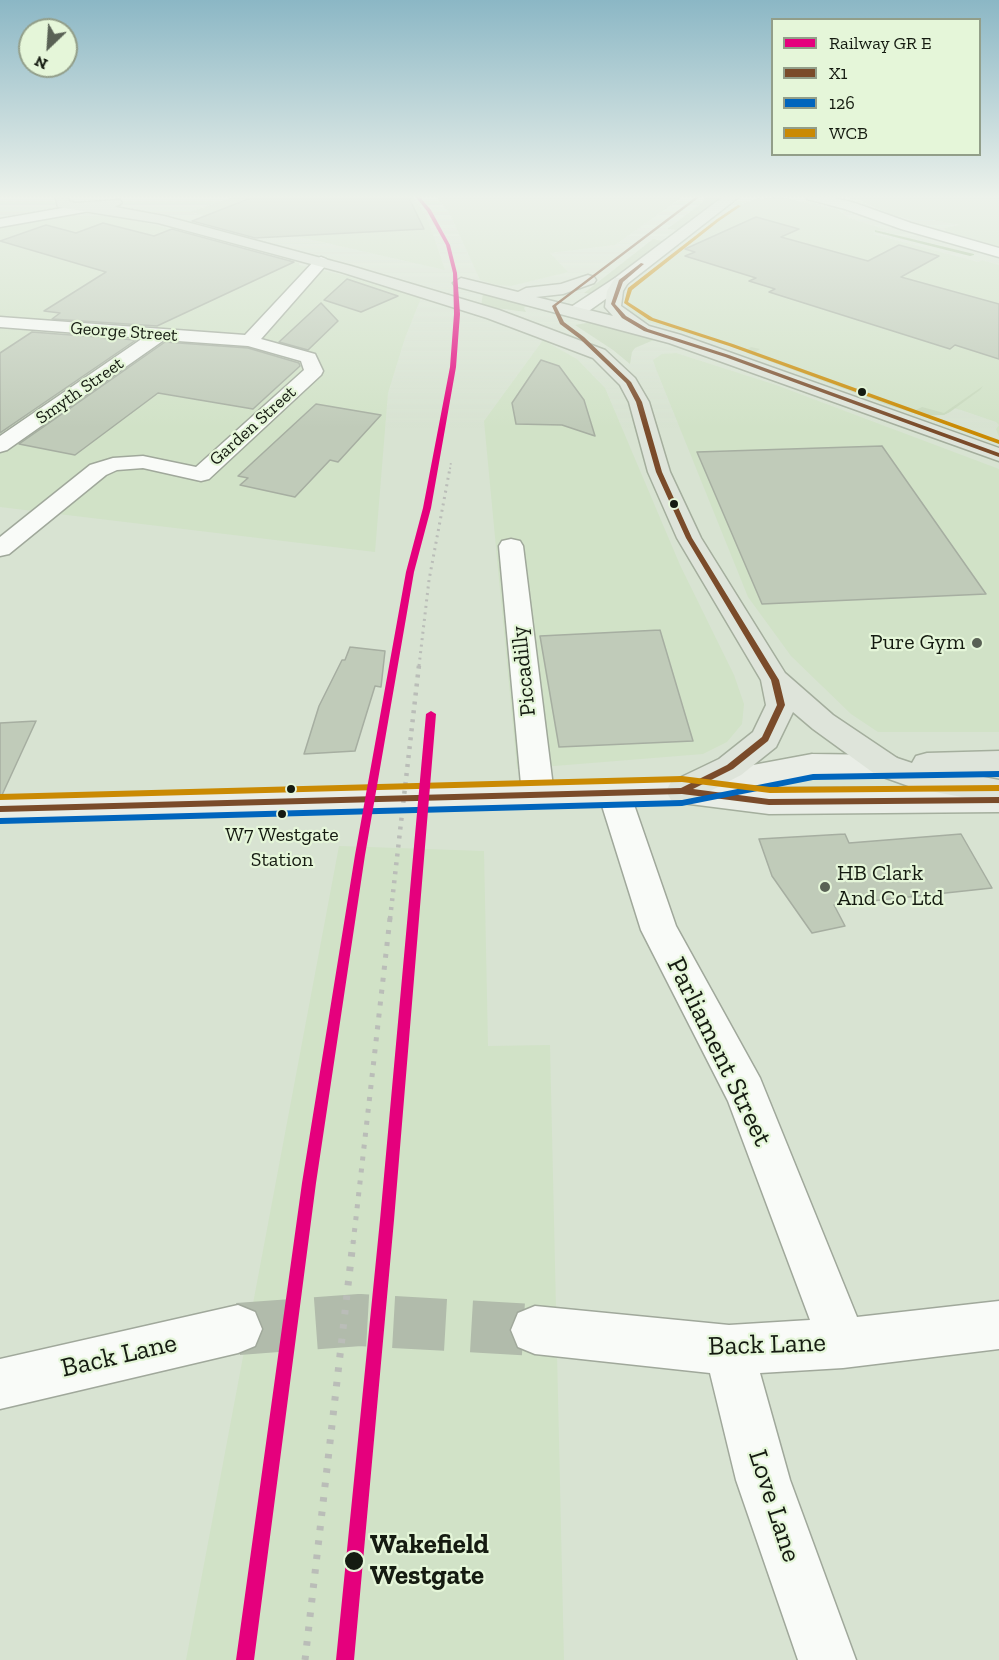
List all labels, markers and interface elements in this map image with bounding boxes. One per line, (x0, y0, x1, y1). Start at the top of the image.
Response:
north arrow (18, 18, 78, 78)
legend (771, 18, 981, 156)
text: Railway GR E (829, 32, 932, 54)
text: N (32, 52, 51, 74)
text: X1 (829, 62, 847, 84)
text: 126 (829, 92, 855, 114)
text: WCB (829, 122, 868, 144)
street label: George Street (70, 317, 178, 347)
street label: Smyth Street (32, 353, 128, 429)
street label: Garden Street (205, 382, 301, 470)
unlabelled marker (856, 386, 868, 398)
unlabelled marker (668, 498, 680, 510)
street label: Piccadilly (506, 625, 542, 717)
place label: Pure Gym (870, 630, 965, 656)
marker: Pure Gym (970, 636, 984, 650)
unlabelled marker (285, 783, 297, 795)
marker: W7 Westgate Station (276, 808, 288, 820)
place label: W7 Westgate Station (225, 823, 339, 870)
place label: HB Clark And Co Ltd (837, 861, 944, 912)
marker: HB Clark And Co Ltd (818, 880, 832, 894)
street label: Parliament Street (659, 952, 779, 1152)
street label: Back Lane (58, 1327, 180, 1385)
street label: Back Lane (708, 1327, 826, 1363)
street label: Love Lane (741, 1446, 807, 1566)
place label: Wakefield Westgate (370, 1529, 489, 1592)
marker: Wakefield Westgate (343, 1550, 365, 1572)

